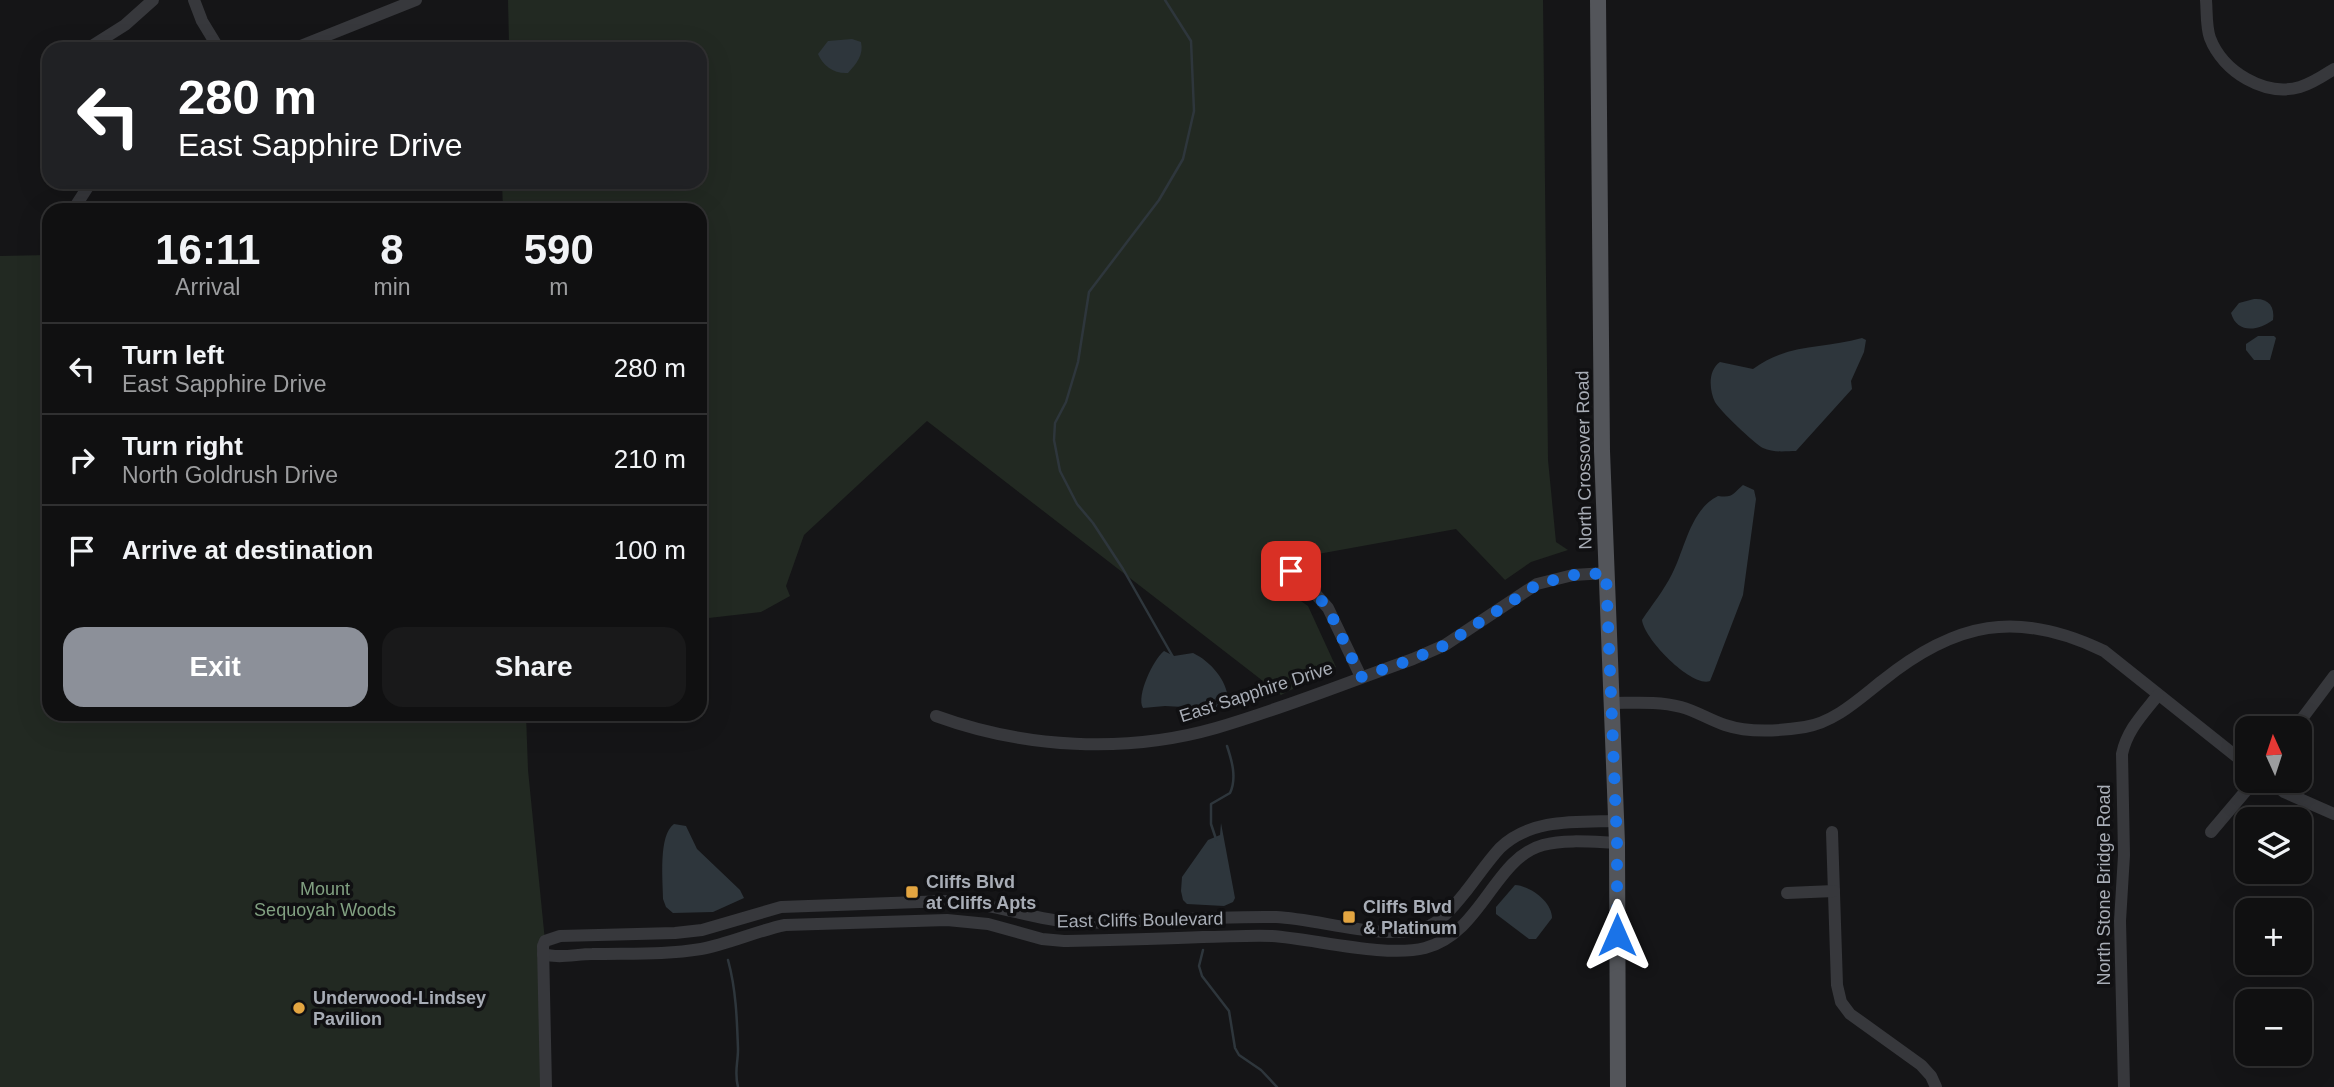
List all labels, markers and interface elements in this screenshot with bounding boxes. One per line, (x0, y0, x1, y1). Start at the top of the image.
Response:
icon: left (63, 70, 154, 161)
text: 280 m (178, 70, 317, 124)
text: East Sapphire Drive (178, 127, 463, 163)
text: 16:11 (155, 226, 260, 273)
text: 8 (380, 226, 404, 273)
text: 590 (524, 226, 594, 273)
text: Arrival (175, 274, 240, 300)
text: min (373, 274, 411, 300)
text: m (549, 274, 568, 300)
text: Turn left (122, 340, 224, 370)
icon: left (63, 350, 101, 388)
text: 280 m (614, 353, 686, 383)
street label: North Crossover Road (1572, 370, 1596, 550)
text: East Sapphire Drive (122, 371, 327, 397)
text: Turn right (122, 431, 243, 461)
icon: right (63, 441, 101, 479)
text: 210 m (614, 444, 686, 474)
text: North Goldrush Drive (122, 462, 338, 488)
icon: arrive (63, 532, 101, 570)
text: Arrive at destination (122, 535, 373, 565)
text: 100 m (614, 535, 686, 565)
pin (1261, 541, 1321, 601)
icon: arrive (1272, 552, 1310, 590)
button: Exit (63, 627, 368, 707)
button: Share (382, 627, 686, 707)
street label: East Sapphire Drive (1177, 658, 1335, 726)
north arrow (2235, 716, 2312, 793)
map controls (2235, 716, 2312, 1066)
street label: North Stone Bridge Road (2094, 784, 2114, 986)
button: layers (2235, 807, 2312, 884)
place label: Cliffs Blvd at Cliffs Apts (926, 872, 1036, 913)
park label: Mount Sequoyah Woods (254, 879, 396, 920)
marker: Cliffs Blvd at Cliffs Apts (904, 884, 920, 900)
place label: Cliffs Blvd & Platinum (1363, 897, 1457, 938)
position arrow (1580, 898, 1654, 972)
button: + (2235, 898, 2312, 975)
street label: East Cliffs Boulevard (1056, 909, 1224, 931)
marker: Cliffs Blvd & Platinum (1341, 909, 1357, 925)
place label: Underwood-Lindsey Pavilion (313, 988, 486, 1029)
button: − (2235, 989, 2312, 1066)
marker: Underwood-Lindsey Pavilion (291, 1000, 307, 1016)

